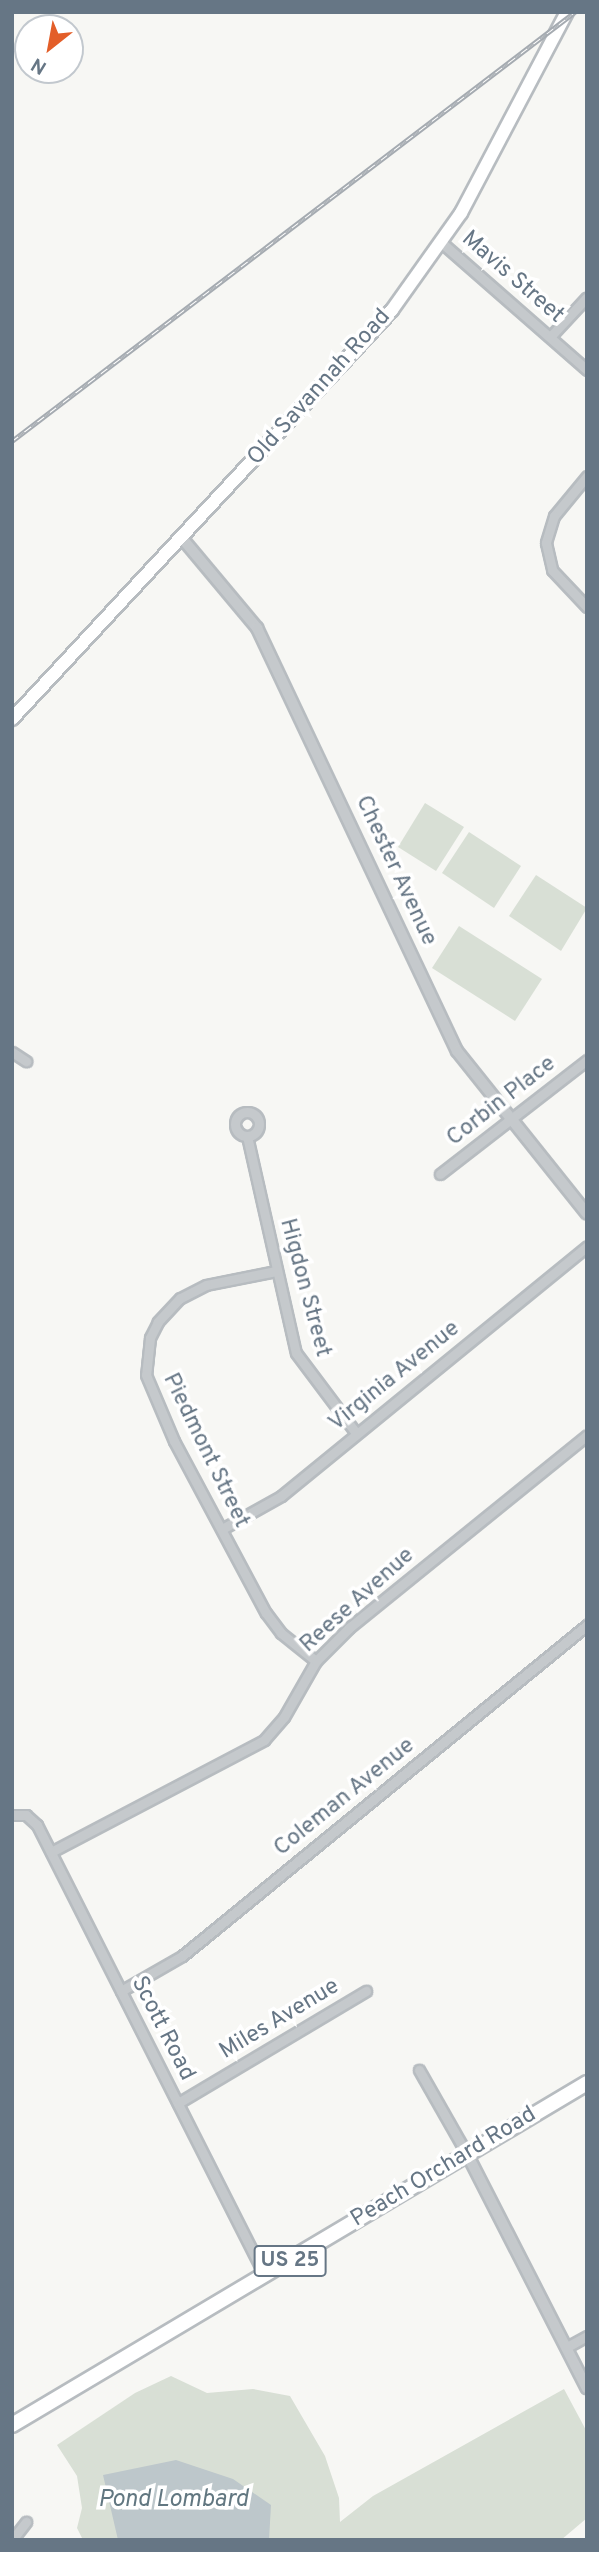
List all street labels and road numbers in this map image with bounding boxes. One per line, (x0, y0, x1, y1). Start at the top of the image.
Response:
street label: Mavis Street (455, 226, 569, 330)
street label: Old Savannah Road (243, 304, 397, 472)
street label: Chester Avenue (348, 791, 442, 951)
street label: Corbin Place (442, 1051, 562, 1153)
street label: Higdon Street (272, 1216, 336, 1360)
street label: Virginia Avenue (324, 1316, 466, 1438)
street label: Piedmont Street (156, 1369, 254, 1533)
street label: Reese Avenue (295, 1542, 421, 1660)
street label: Coleman Avenue (269, 1733, 421, 1863)
street label: Scott Road (124, 1972, 200, 2086)
street label: Miles Avenue (215, 1973, 345, 2067)
street label: Peach Orchard Road (346, 2102, 542, 2234)
road number: US 25 (253, 2244, 327, 2278)

